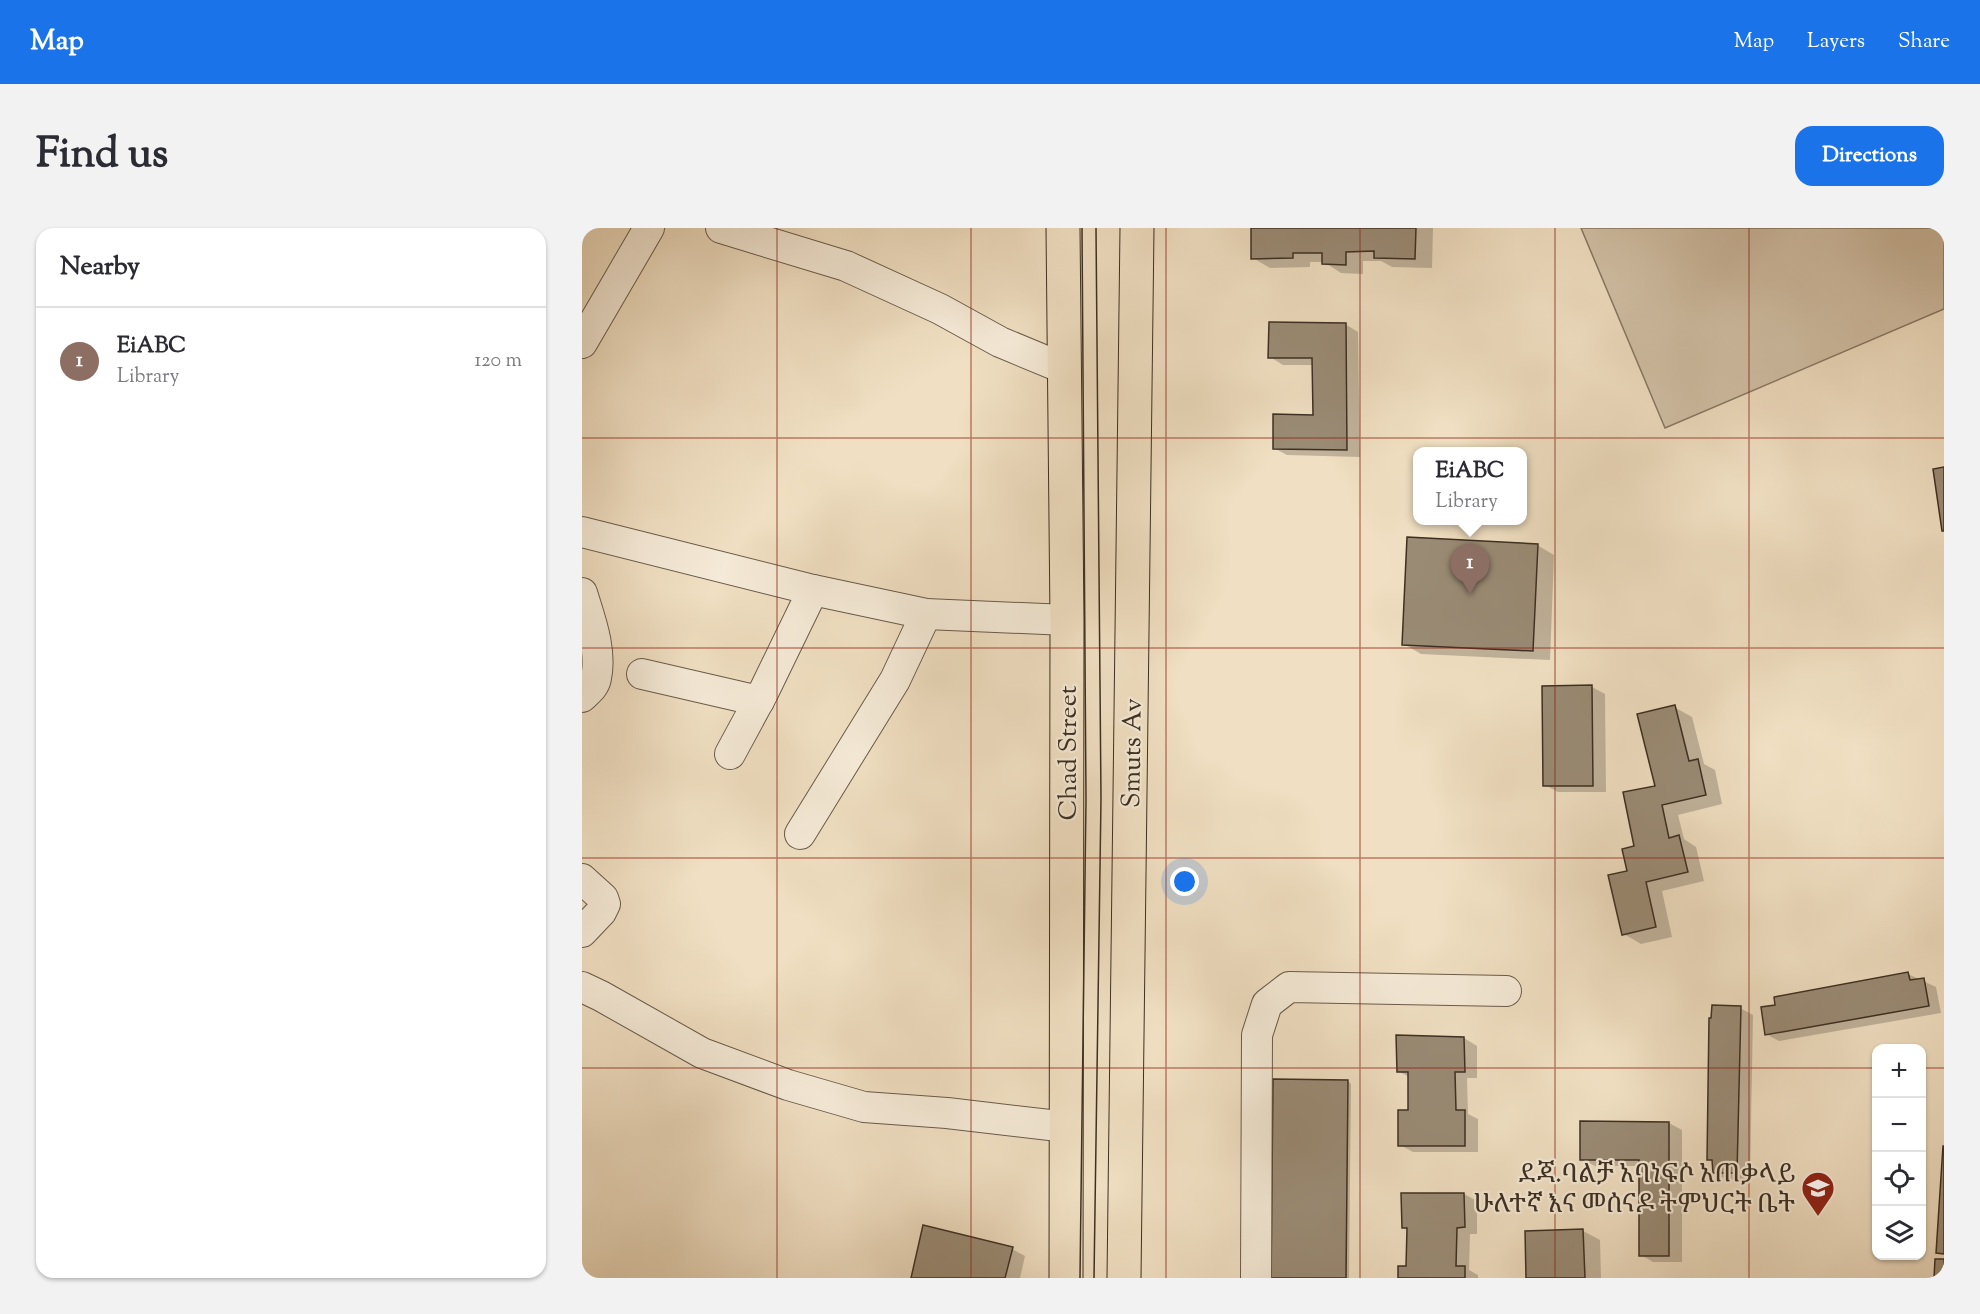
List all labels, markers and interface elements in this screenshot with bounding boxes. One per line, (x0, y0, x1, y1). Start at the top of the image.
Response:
text: Map (30, 22, 84, 62)
text: Map (1734, 27, 1774, 57)
text: Layers (1807, 27, 1865, 57)
text: Share (1898, 27, 1950, 57)
text: Find us (36, 126, 168, 186)
button: Directions (1795, 126, 1944, 186)
text: Nearby (60, 249, 140, 286)
text: EiABC (117, 331, 186, 363)
text: 1 (76, 347, 83, 376)
text: 120 m (474, 347, 522, 376)
text: Library (117, 363, 179, 392)
popup (1413, 447, 1527, 525)
text: EiABC (1435, 456, 1505, 488)
text: Library (1435, 488, 1498, 517)
pin: 1 (1450, 544, 1490, 594)
street label: Chad Street (1051, 685, 1088, 821)
street label: Smuts Av (1114, 697, 1153, 808)
your location (1170, 867, 1199, 896)
map controls (1872, 1044, 1926, 1260)
button: + (1872, 1044, 1926, 1098)
button: − (1872, 1098, 1926, 1152)
button: locate (1872, 1152, 1926, 1206)
place label: ደጃ.ባልቻ አባነፍሶ አጠቃላይ ሁለተኛ እና መሰናዶ ትምህርት ቤት (1473, 1157, 1795, 1224)
school or university icon: ደጃ.ባልቻ አባነፍሶ አጠቃላይ ሁለተኛ እና መሰናዶ ትምህርት ቤት (1800, 1170, 1836, 1217)
button: layers (1872, 1206, 1926, 1260)

